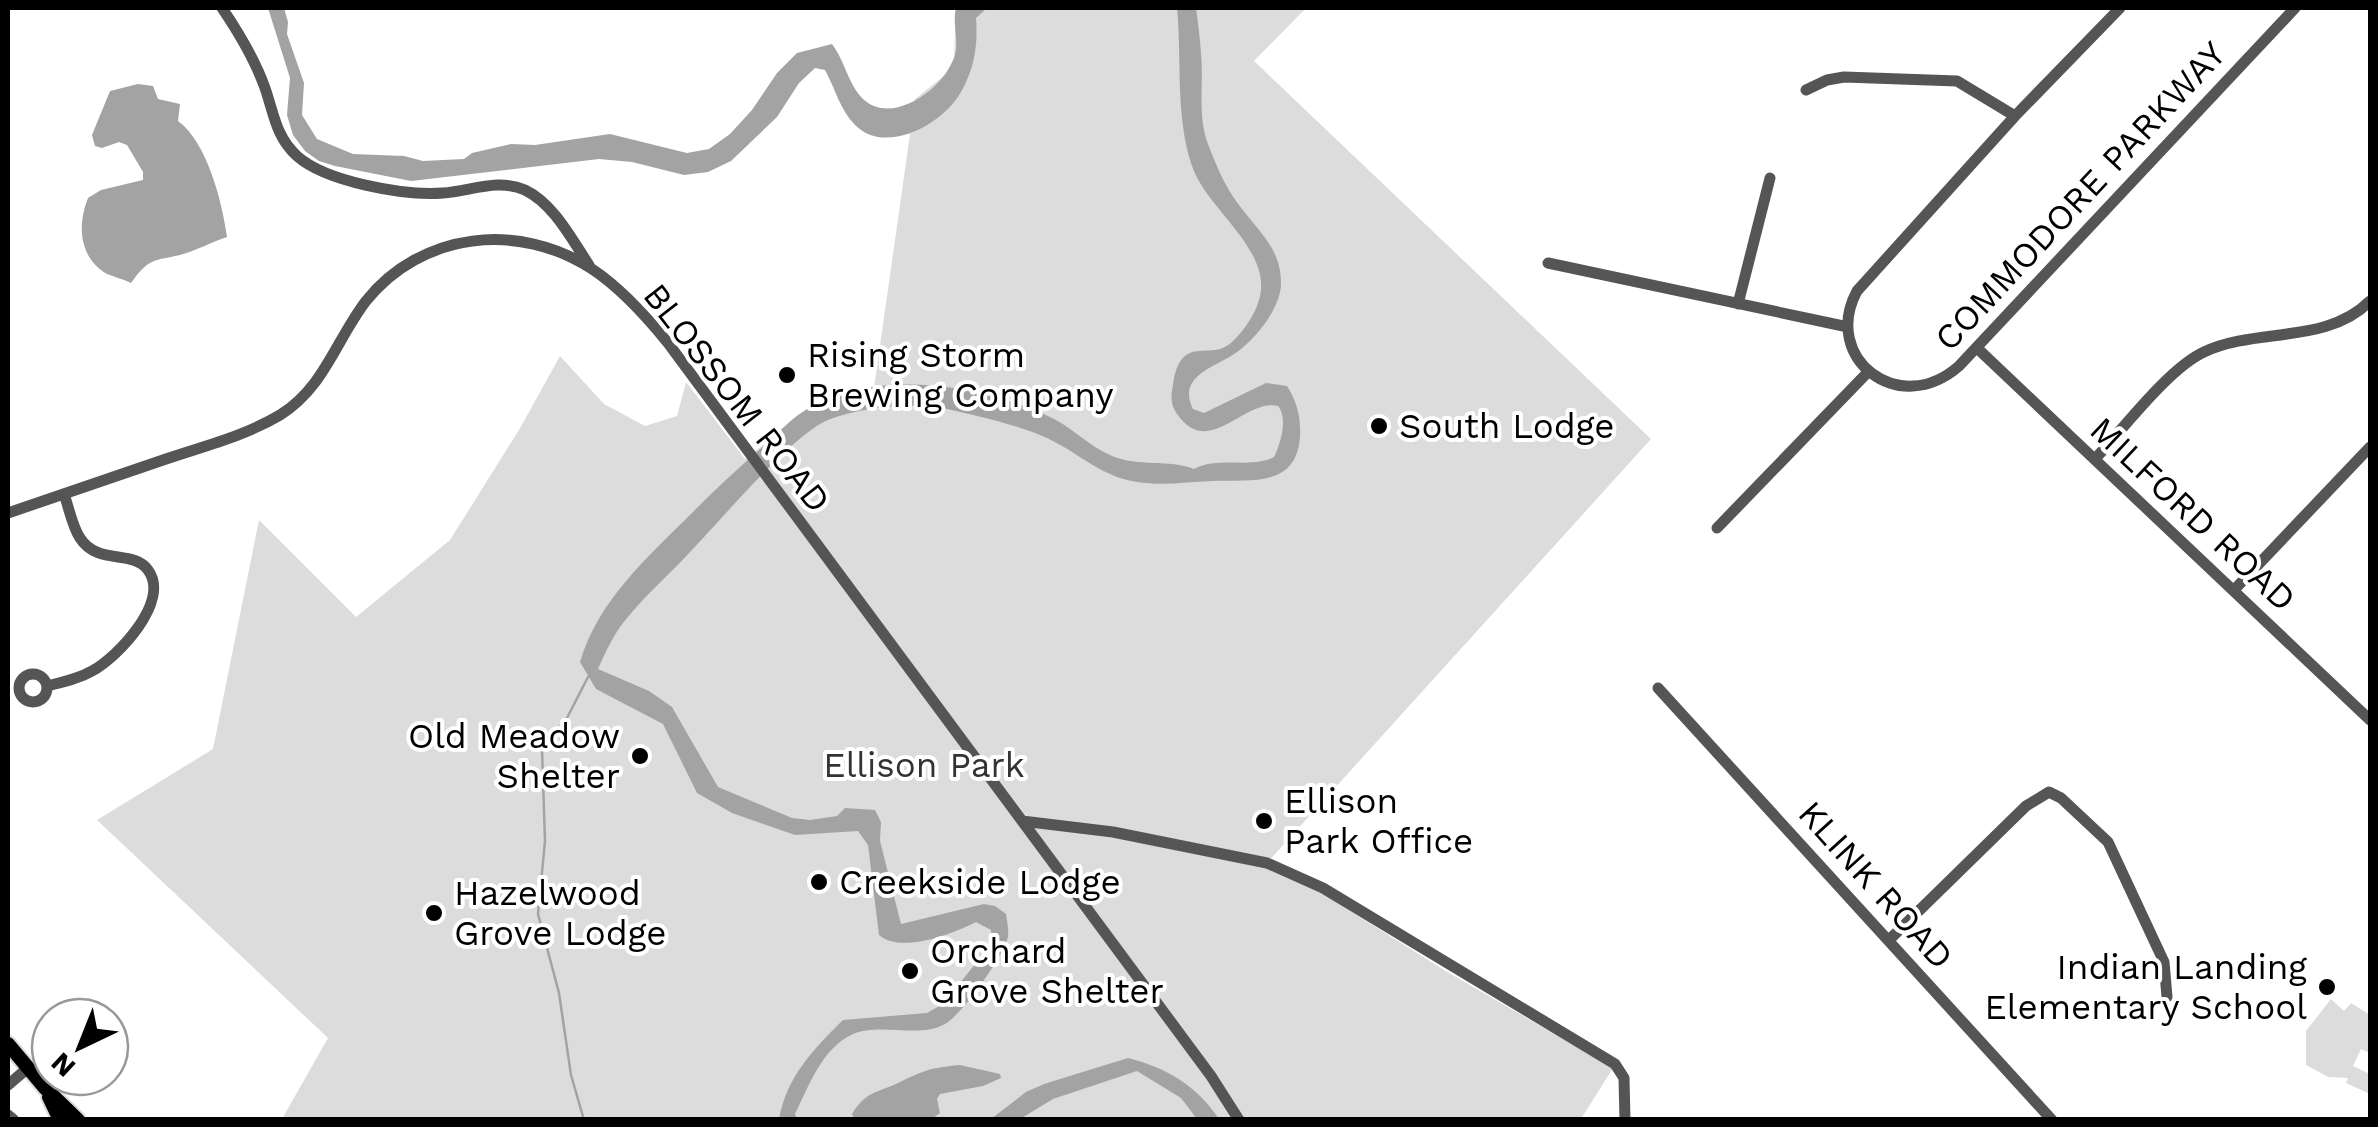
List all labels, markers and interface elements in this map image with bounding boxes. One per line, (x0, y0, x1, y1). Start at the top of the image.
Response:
street label: COMMODORE PARKWAY (1926, 33, 2234, 359)
street label: BLOSSOM ROAD (635, 275, 839, 521)
place label: Rising Storm Brewing Company (807, 334, 1114, 416)
marker: Rising Storm Brewing Company (776, 364, 798, 386)
place label: South Lodge (1399, 405, 1614, 447)
street label: MILFORD ROAD (2082, 408, 2304, 620)
marker: South Lodge (1368, 415, 1390, 437)
place label: Old Meadow Shelter (408, 715, 620, 797)
park label: Ellison Park (823, 744, 1025, 786)
marker: Old Meadow Shelter (629, 745, 651, 767)
place label: Ellison Park Office (1284, 780, 1473, 862)
street label: KLINK ROAD (1790, 792, 1962, 978)
marker: Ellison Park Office (1253, 810, 1275, 832)
place label: Creekside Lodge (839, 861, 1121, 903)
marker: Creekside Lodge (808, 871, 830, 893)
place label: Hazelwood Grove Lodge (454, 872, 667, 954)
marker: Hazelwood Grove Lodge (423, 902, 445, 924)
place label: Orchard Grove Shelter (930, 930, 1164, 1012)
place label: Indian Landing Elementary School (1985, 946, 2307, 1028)
marker: Orchard Grove Shelter (899, 960, 921, 982)
marker: Indian Landing Elementary School (2316, 976, 2338, 998)
north arrow (30, 997, 130, 1097)
text: N (44, 1046, 82, 1084)

